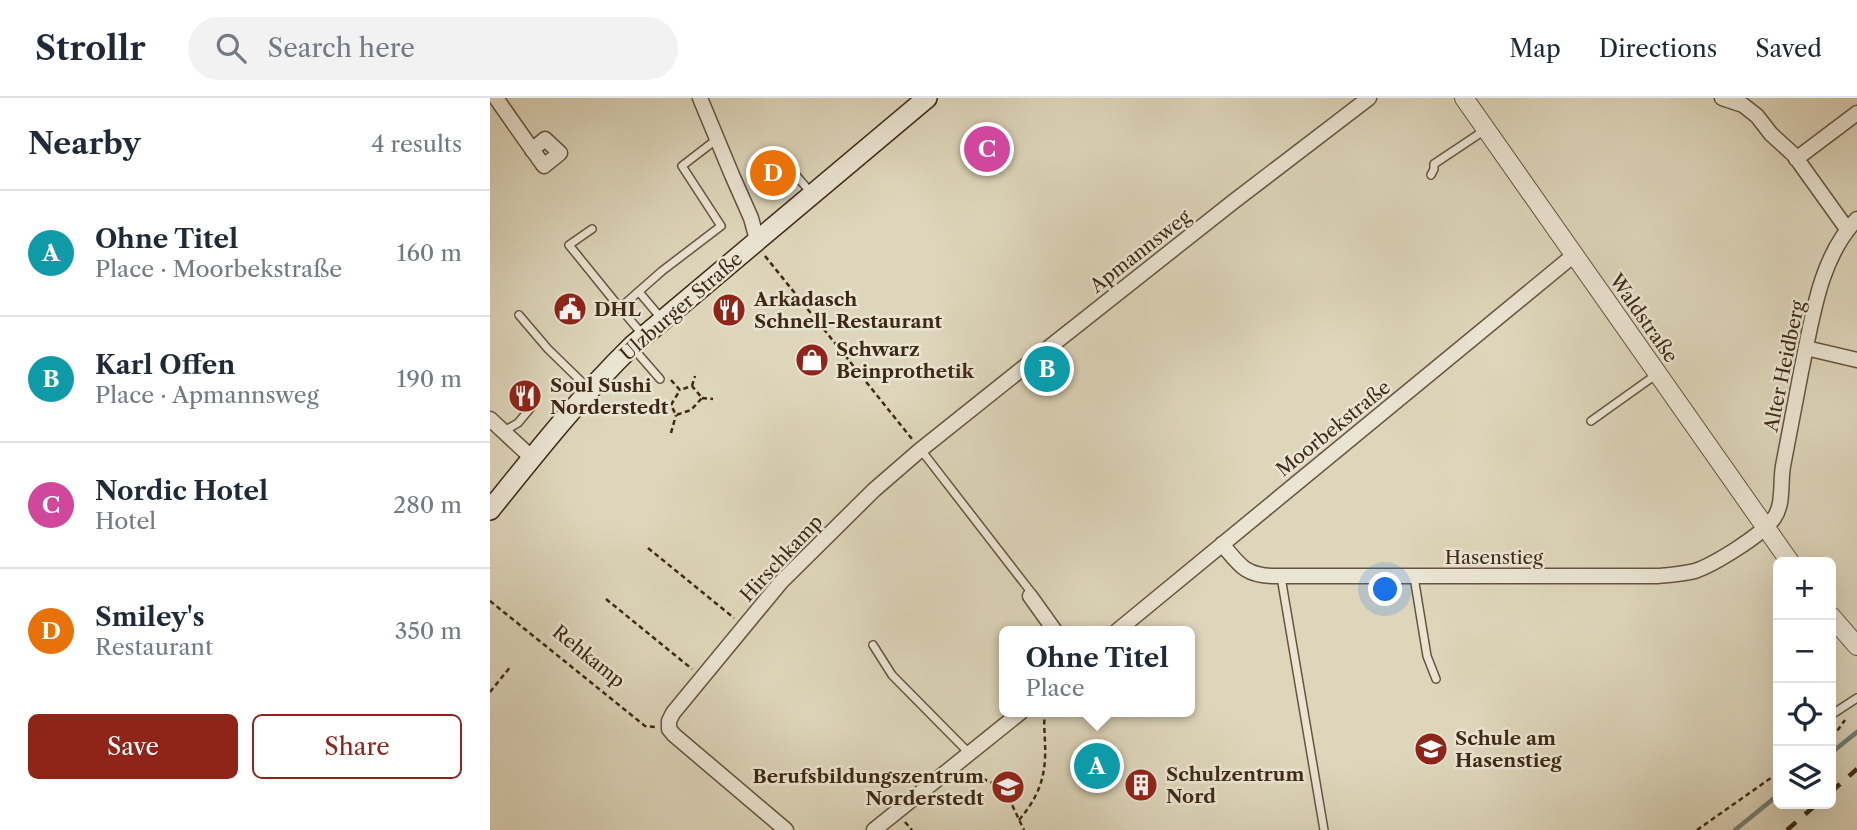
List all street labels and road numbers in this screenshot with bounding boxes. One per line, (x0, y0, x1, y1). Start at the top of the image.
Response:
street label: Apmannsweg (1085, 204, 1196, 298)
street label: Ulzburger Straße (616, 247, 747, 366)
street label: Waldstraße (1604, 269, 1683, 367)
street label: Alter Heidberg (1759, 297, 1810, 435)
street label: Moorbekstraße (1272, 375, 1395, 481)
street label: Hirschkamp (735, 510, 827, 606)
street label: Hasenstieg (1445, 546, 1544, 569)
street label: Rehkamp (548, 620, 629, 692)

